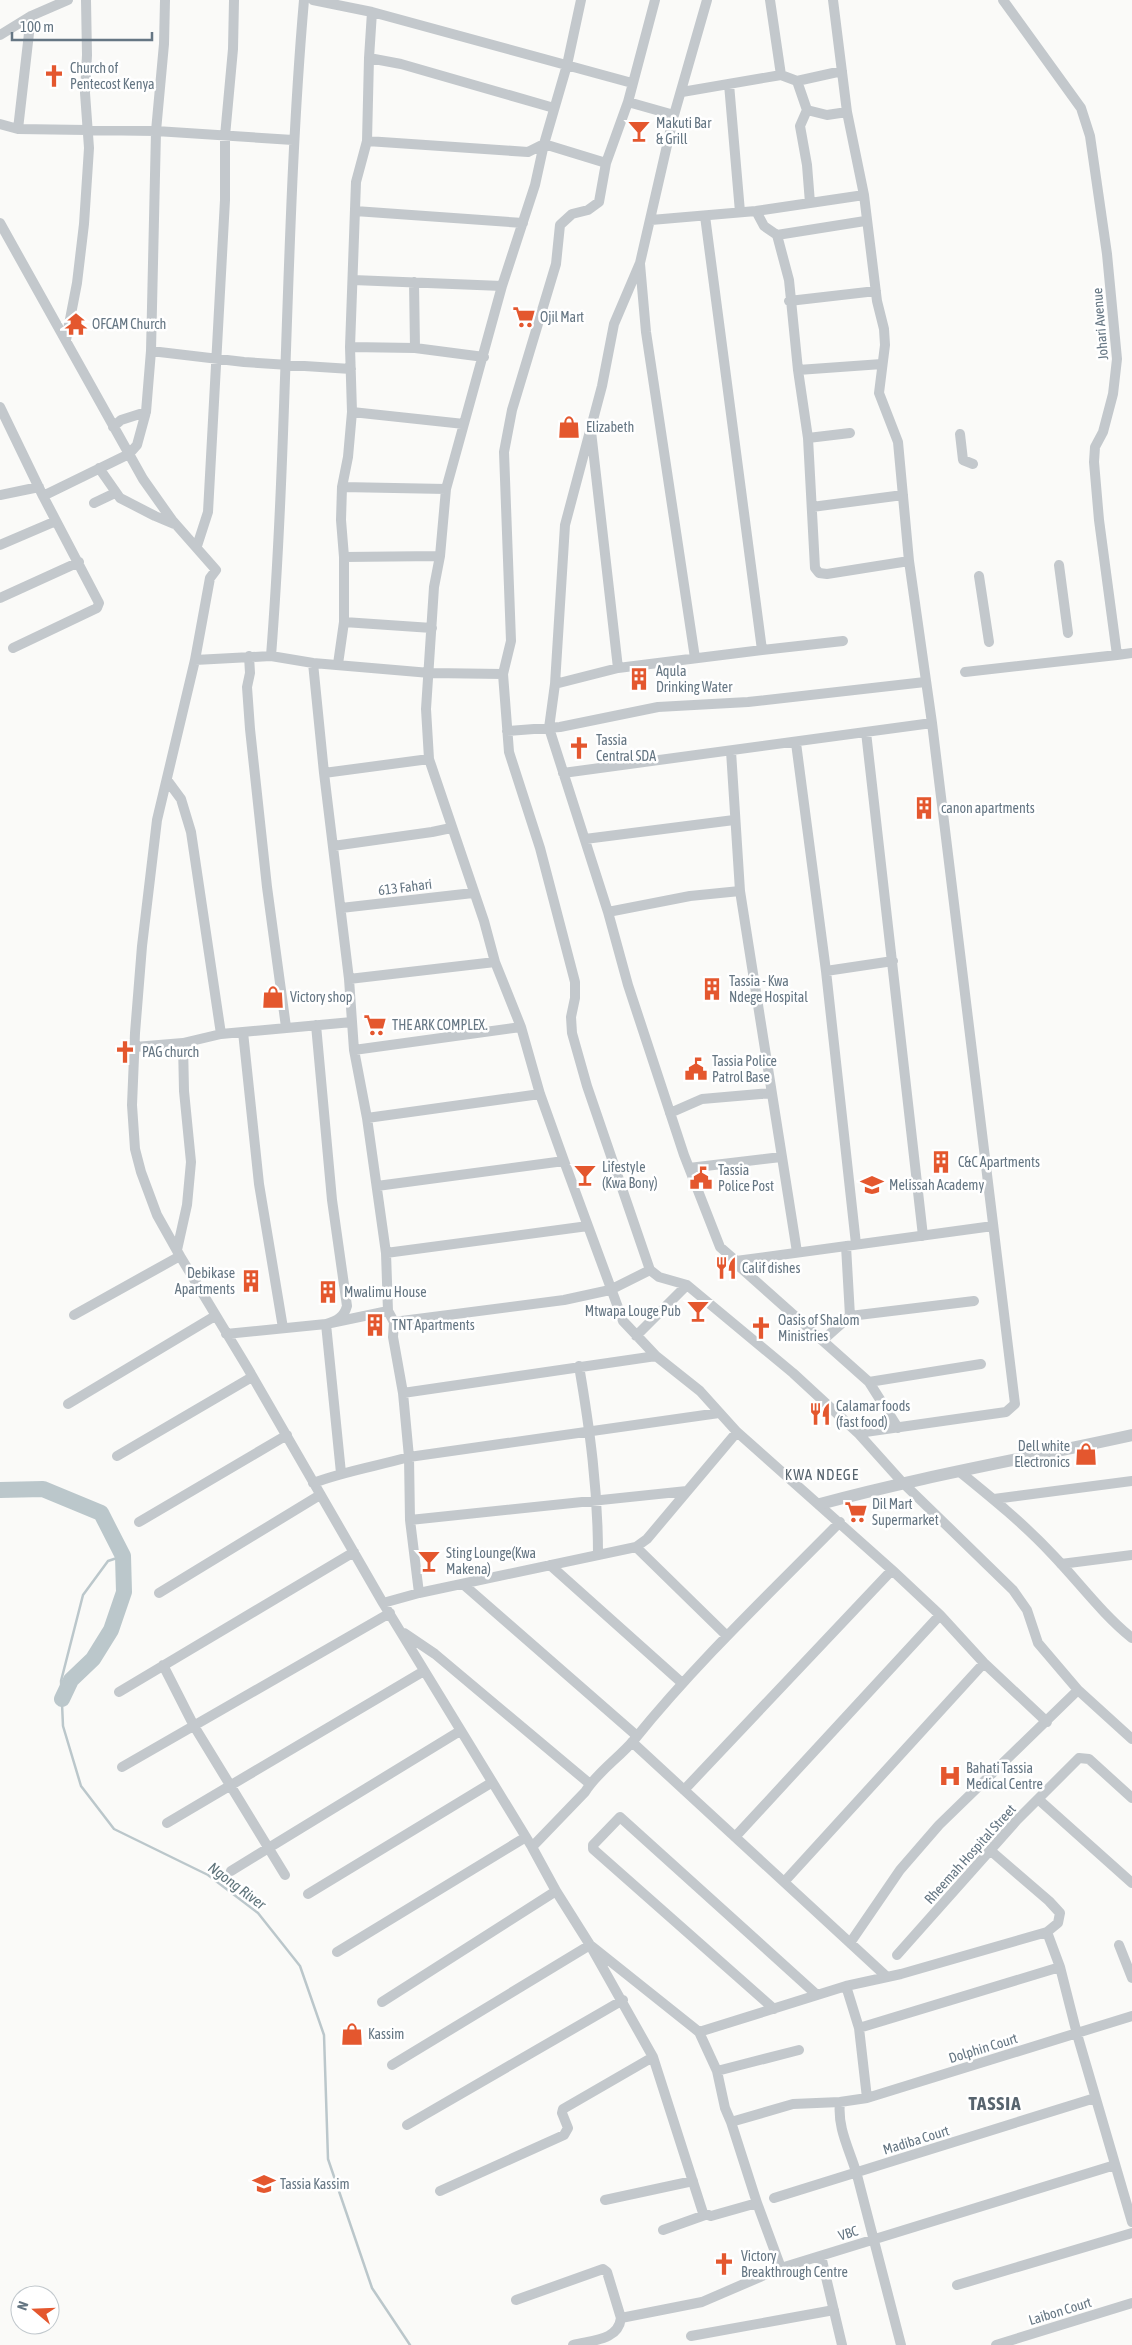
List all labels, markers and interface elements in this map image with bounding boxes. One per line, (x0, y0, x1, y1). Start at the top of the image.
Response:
scale bar (12, 10, 152, 42)
text: 100 m (20, 18, 54, 35)
place label: Church of Pentecost Kenya (70, 60, 155, 92)
church icon: Church of Pentecost Kenya (41, 63, 67, 89)
place label: Makuti Bar & Grill (656, 115, 712, 147)
bar icon: Makuti Bar & Grill (626, 118, 652, 144)
street label: Johari Avenue (1089, 287, 1111, 361)
supermarket icon: Ojil Mart (511, 304, 537, 330)
place label: Ojil Mart (540, 309, 584, 325)
temple icon: OFCAM Church (63, 311, 89, 337)
place label: OFCAM Church (92, 316, 166, 332)
shop icon: Elizabeth (556, 414, 582, 440)
place label: Elizabeth (586, 419, 634, 435)
place label: Aqula Drinking Water (656, 663, 733, 695)
building icon: Aqula Drinking Water (626, 666, 652, 692)
place label: Tassia Central SDA (596, 732, 656, 764)
church icon: Tassia Central SDA (566, 735, 592, 761)
building icon: canon apartments (911, 795, 937, 821)
place label: canon apartments (941, 800, 1035, 816)
street label: 613 Fahari (377, 876, 433, 898)
place label: Tassia - Kwa Ndege Hospital (729, 973, 808, 1005)
building icon: Tassia - Kwa Ndege Hospital (699, 976, 725, 1002)
shop icon: Victory shop (260, 984, 286, 1010)
place label: Victory shop (290, 989, 353, 1005)
supermarket icon: THE ARK COMPLEX. (362, 1012, 388, 1038)
place label: THE ARK COMPLEX. (392, 1017, 487, 1033)
church icon: PAG church (112, 1039, 138, 1065)
place label: PAG church (142, 1044, 199, 1060)
place label: Tassia Police Patrol Base (712, 1053, 777, 1085)
public building icon: Tassia Police Patrol Base (683, 1056, 709, 1082)
building icon: C&C Apartments (928, 1149, 954, 1175)
place label: C&C Apartments (958, 1154, 1040, 1170)
place label: Lifestyle (Kwa Bony) (602, 1159, 658, 1191)
bar icon: Lifestyle (Kwa Bony) (572, 1162, 598, 1188)
place label: Tassia Police Post (718, 1162, 774, 1194)
public building icon: Tassia Police Post (688, 1165, 714, 1191)
school or university icon: Melissah Academy (859, 1172, 885, 1198)
place label: Melissah Academy (889, 1177, 984, 1193)
restaurant icon: Calif dishes (713, 1255, 739, 1281)
place label: Calif dishes (742, 1260, 800, 1276)
place label: Debikase Apartments (175, 1265, 235, 1297)
building icon: Debikase Apartments (238, 1268, 264, 1294)
building icon: Mwalimu House (315, 1279, 341, 1305)
place label: Mwalimu House (344, 1284, 427, 1300)
bar icon: Mtwapa Louge Pub (685, 1298, 711, 1324)
place label: Mtwapa Louge Pub (585, 1303, 681, 1319)
building icon: TNT Apartments (362, 1312, 388, 1338)
place label: Oasis of Shalom Ministries (778, 1312, 859, 1344)
church icon: Oasis of Shalom Ministries (748, 1315, 774, 1341)
place label: TNT Apartments (392, 1317, 475, 1333)
place label: Calamar foods (fast food) (836, 1398, 910, 1430)
restaurant icon: Calamar foods (fast food) (807, 1401, 833, 1427)
place label: Dell white Electronics (1014, 1438, 1070, 1470)
shop icon: Dell white Electronics (1073, 1441, 1099, 1467)
district label: KWA NDEGE (785, 1466, 859, 1483)
place label: Dil Mart Supermarket (872, 1496, 939, 1528)
supermarket icon: Dil Mart Supermarket (843, 1499, 869, 1525)
place label: Sting Lounge(Kwa Makena) (446, 1545, 536, 1577)
bar icon: Sting Lounge(Kwa Makena) (416, 1548, 442, 1574)
place label: Bahati Tassia Medical Centre (966, 1760, 1043, 1792)
hospital icon: Bahati Tassia Medical Centre (937, 1763, 963, 1789)
street label: Rheemah Hospital Street (921, 1801, 1019, 1907)
water label: Ngong River (205, 1859, 270, 1913)
shop icon: Kassim (339, 2021, 365, 2047)
place label: Kassim (368, 2026, 404, 2042)
street label: Dolphin Court (947, 2030, 1019, 2066)
district label: TASSIA (968, 2092, 1022, 2114)
street label: Madiba Court (881, 2122, 951, 2158)
school or university icon: Tassia Kassim (251, 2171, 277, 2197)
place label: Tassia Kassim (280, 2176, 349, 2192)
street label: VBC (836, 2222, 861, 2244)
place label: Victory Breakthrough Centre (741, 2248, 848, 2280)
church icon: Victory Breakthrough Centre (711, 2251, 737, 2277)
north arrow (10, 2285, 60, 2335)
street label: Laibon Court (1027, 2294, 1093, 2328)
text: N (14, 2299, 32, 2312)

